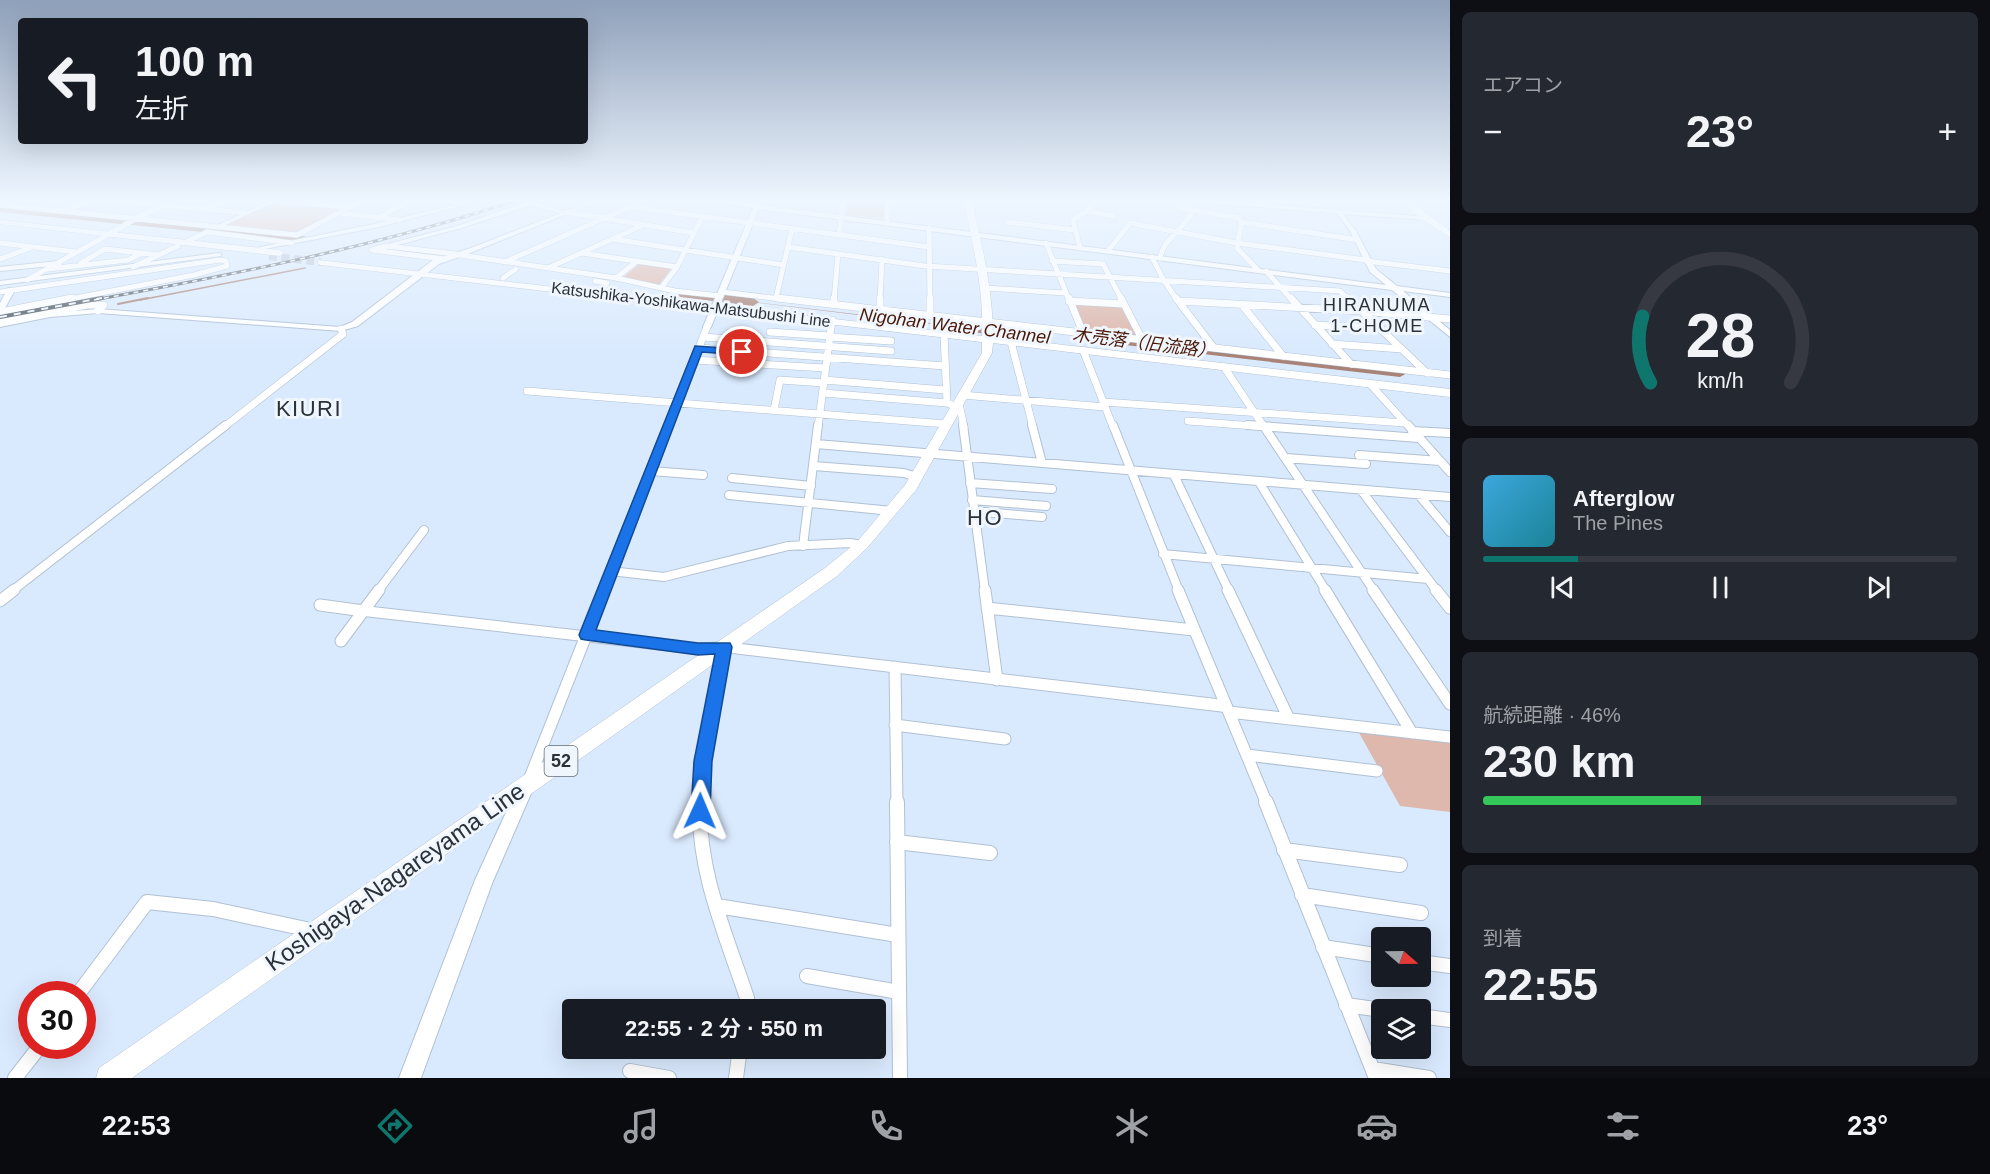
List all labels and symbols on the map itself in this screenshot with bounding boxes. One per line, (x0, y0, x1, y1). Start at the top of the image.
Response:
street label: Katsushika-Yoshikawa-Matsubushi Line (550, 279, 832, 330)
district label: HIRANUMA 1-CHOME (1323, 295, 1431, 336)
water label: Nigohan Water Channel (859, 304, 1052, 348)
water label: 木売落（旧流路） (1071, 324, 1217, 362)
pin (716, 326, 767, 377)
district label: KIURI (276, 396, 342, 421)
district label: HO (967, 505, 1003, 530)
road number: 52 (544, 746, 578, 776)
street label: Koshigaya-Nagareyama Line (260, 777, 529, 976)
position arrow (668, 779, 732, 843)
north arrow (1371, 927, 1431, 987)
speed limit sign: 30 (18, 981, 96, 1059)

